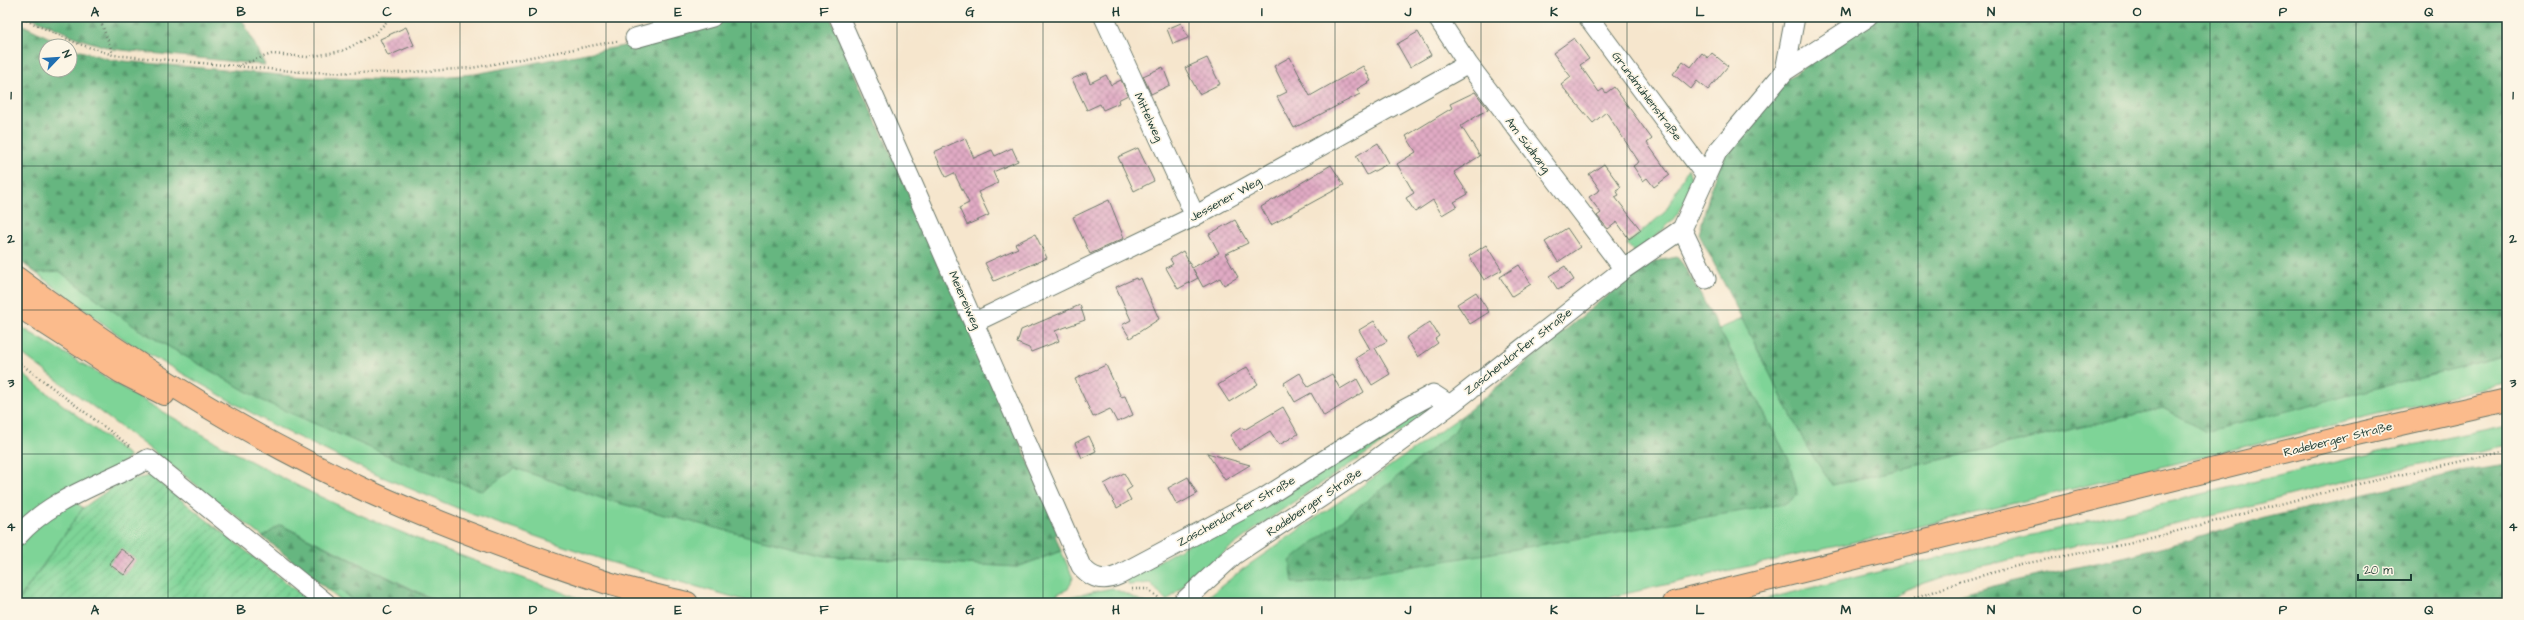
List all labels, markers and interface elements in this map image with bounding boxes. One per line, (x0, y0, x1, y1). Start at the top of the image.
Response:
text: A (91, 3, 100, 21)
text: B (236, 3, 246, 21)
text: C (382, 3, 392, 21)
text: D (529, 3, 538, 21)
text: E (674, 3, 682, 21)
text: F (819, 3, 829, 21)
text: G (965, 3, 975, 21)
text: H (1112, 3, 1120, 21)
text: I (1261, 3, 1263, 21)
text: J (1404, 3, 1412, 21)
text: K (1550, 3, 1558, 21)
text: L (1695, 3, 1705, 21)
text: M (1841, 3, 1852, 21)
text: N (1987, 3, 1995, 21)
text: O (2133, 3, 2142, 21)
text: P (2279, 3, 2288, 21)
text: Q (2424, 3, 2434, 21)
north arrow (38, 38, 78, 78)
text: N (58, 48, 75, 60)
street label: Grundmühlenstraße (1607, 48, 1686, 145)
text: 1 (10, 86, 12, 104)
text: 1 (2512, 86, 2514, 104)
street label: Mittelweg (1129, 90, 1167, 145)
street label: Am Südhang (1500, 114, 1554, 177)
street label: Jessener Weg (1186, 173, 1265, 227)
text: 2 (6, 230, 15, 248)
text: 2 (2508, 230, 2517, 248)
street label: Meiereiweg (943, 268, 985, 332)
street label: Zaschendorfer Straße (1461, 304, 1576, 399)
text: 3 (7, 374, 15, 392)
text: 3 (2509, 374, 2517, 392)
street label: Radeberger Straße (2282, 418, 2395, 462)
street label: Radeberger Straße (1263, 464, 1366, 541)
street label: Zaschendorfer Straße (1174, 472, 1299, 551)
text: 4 (7, 518, 16, 536)
text: 4 (2509, 518, 2518, 536)
scale bar (2358, 556, 2411, 582)
text: 20 m (2364, 562, 2393, 579)
text: A (91, 601, 100, 619)
text: B (236, 601, 246, 619)
text: C (382, 601, 392, 619)
text: D (529, 601, 538, 619)
text: E (674, 601, 682, 619)
text: F (819, 601, 829, 619)
text: G (965, 601, 975, 619)
text: H (1112, 601, 1120, 619)
text: I (1261, 601, 1263, 619)
text: J (1404, 601, 1412, 619)
text: K (1550, 601, 1558, 619)
text: L (1695, 601, 1705, 619)
text: M (1841, 601, 1852, 619)
text: N (1987, 601, 1995, 619)
text: O (2133, 601, 2142, 619)
text: P (2279, 601, 2288, 619)
text: Q (2424, 601, 2434, 619)

